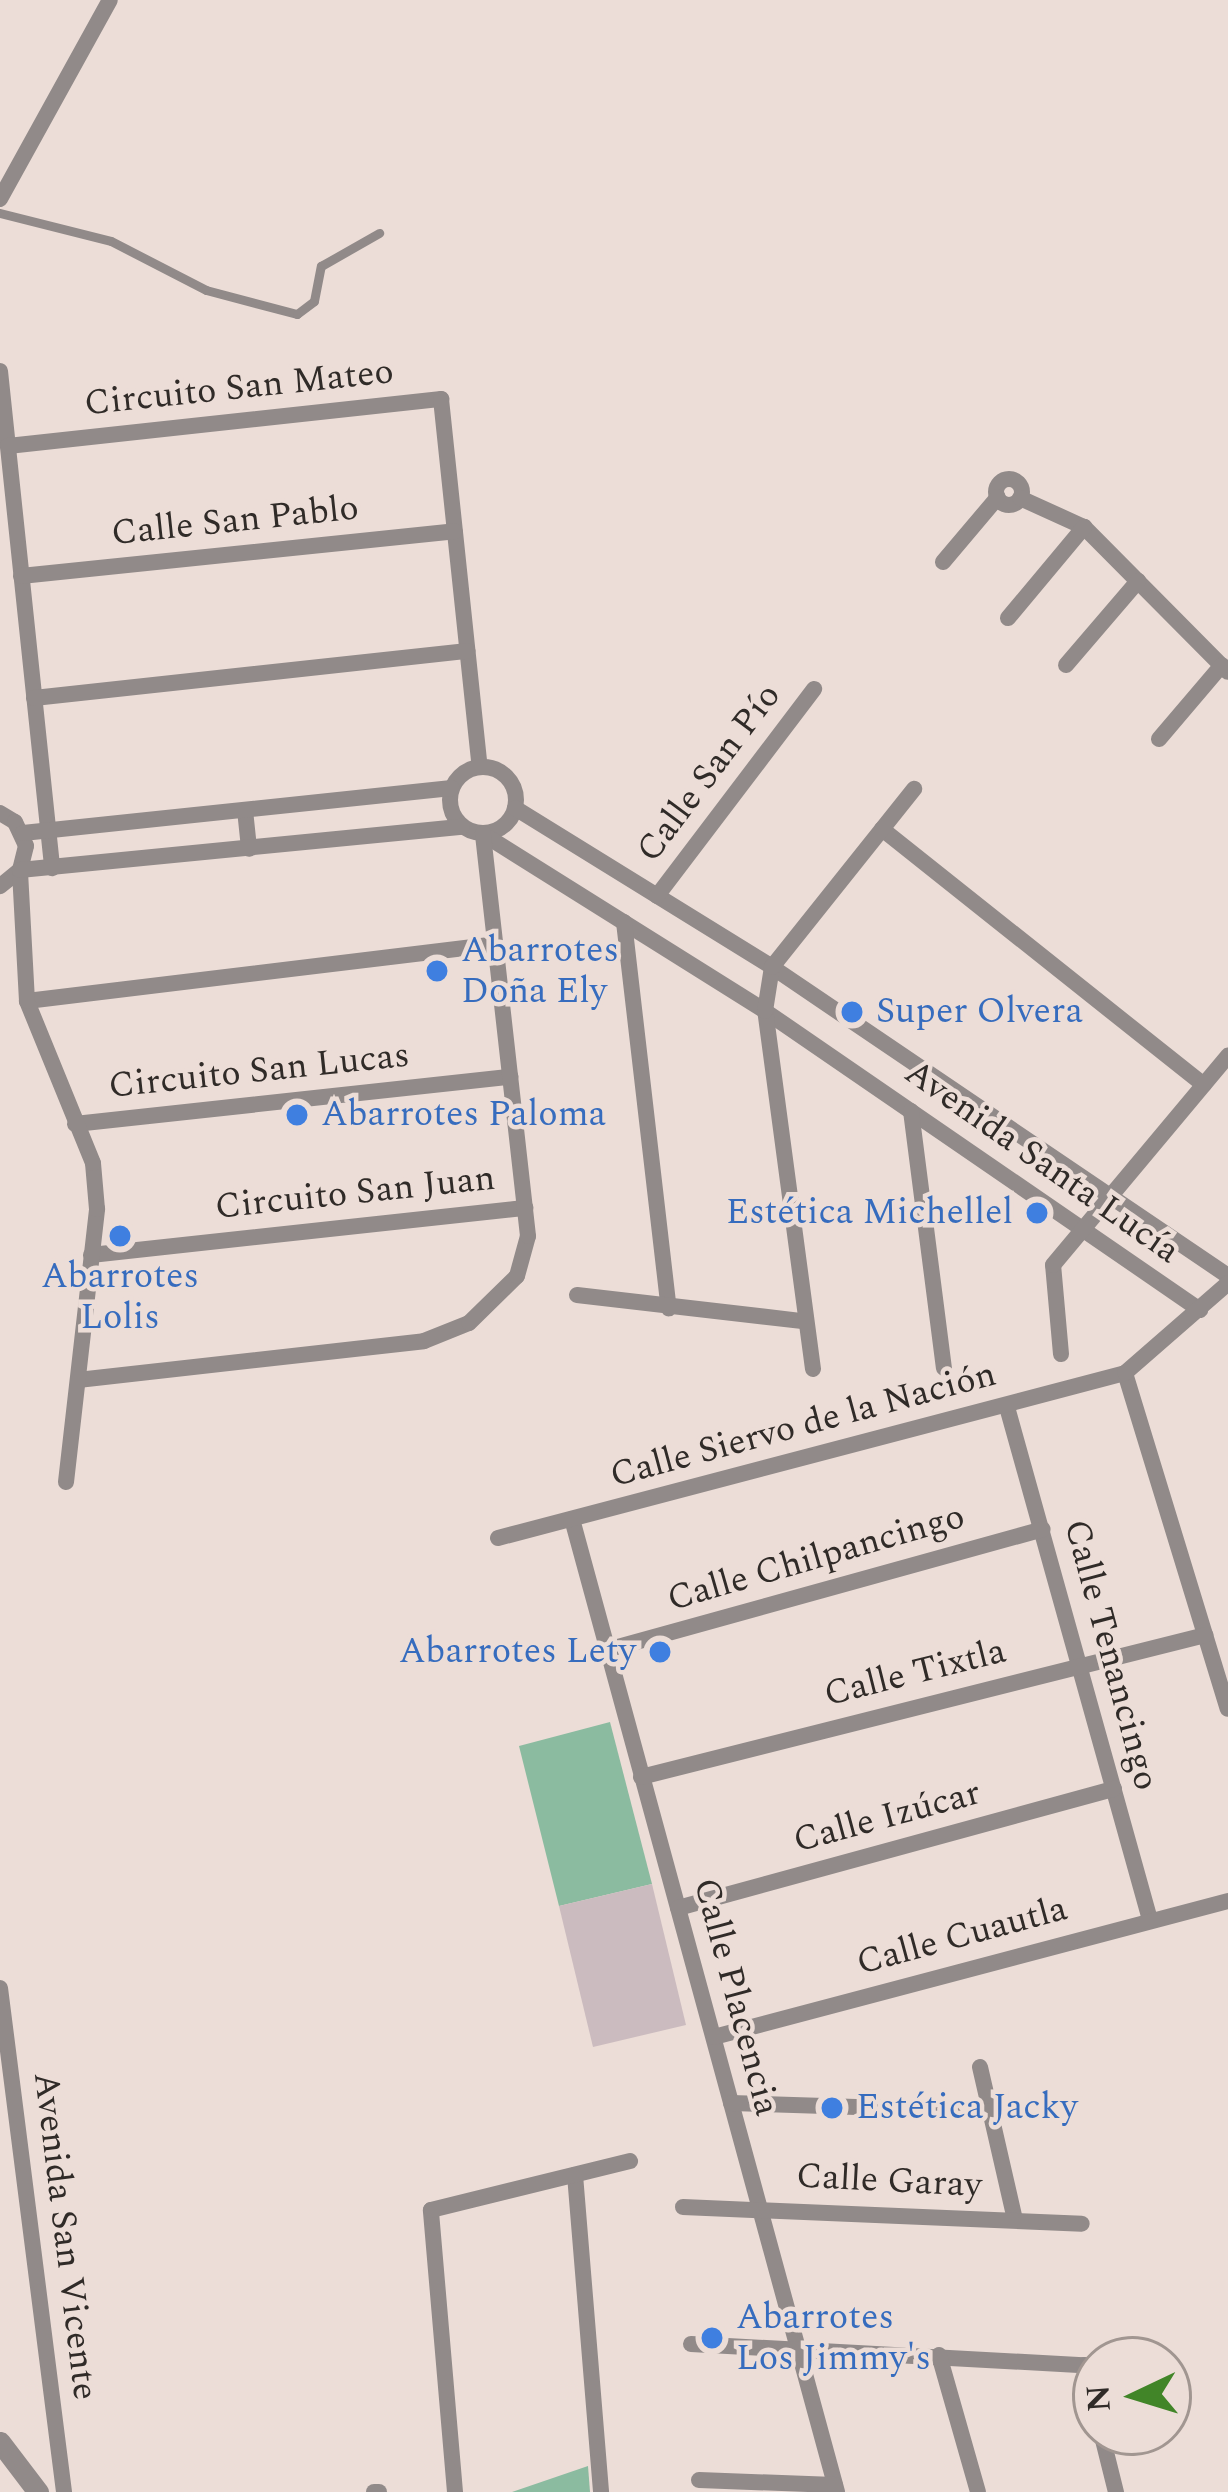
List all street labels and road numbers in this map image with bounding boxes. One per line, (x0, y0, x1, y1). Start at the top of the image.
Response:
street label: Circuito San Mateo (82, 350, 396, 426)
street label: Calle San Pablo (109, 487, 361, 555)
street label: Calle San Pío (628, 675, 790, 871)
street label: Circuito San Lucas (106, 1034, 412, 1108)
street label: Avenida Santa Lucía (896, 1051, 1188, 1273)
street label: Circuito San Juan (213, 1157, 497, 1229)
street label: Calle Siervo de la Nación (605, 1353, 1001, 1497)
street label: Calle Chilpancingo (662, 1495, 970, 1621)
street label: Calle Tenancingo (1054, 1515, 1168, 1795)
street label: Calle Tixtla (820, 1630, 1010, 1716)
street label: Calle Izúcar (789, 1771, 985, 1863)
street label: Calle Placencia (684, 1874, 788, 2120)
street label: Calle Cuautla (852, 1887, 1072, 1985)
street label: Avenida San Vicente (23, 2070, 107, 2402)
street label: Calle Garay (795, 2155, 983, 2207)

